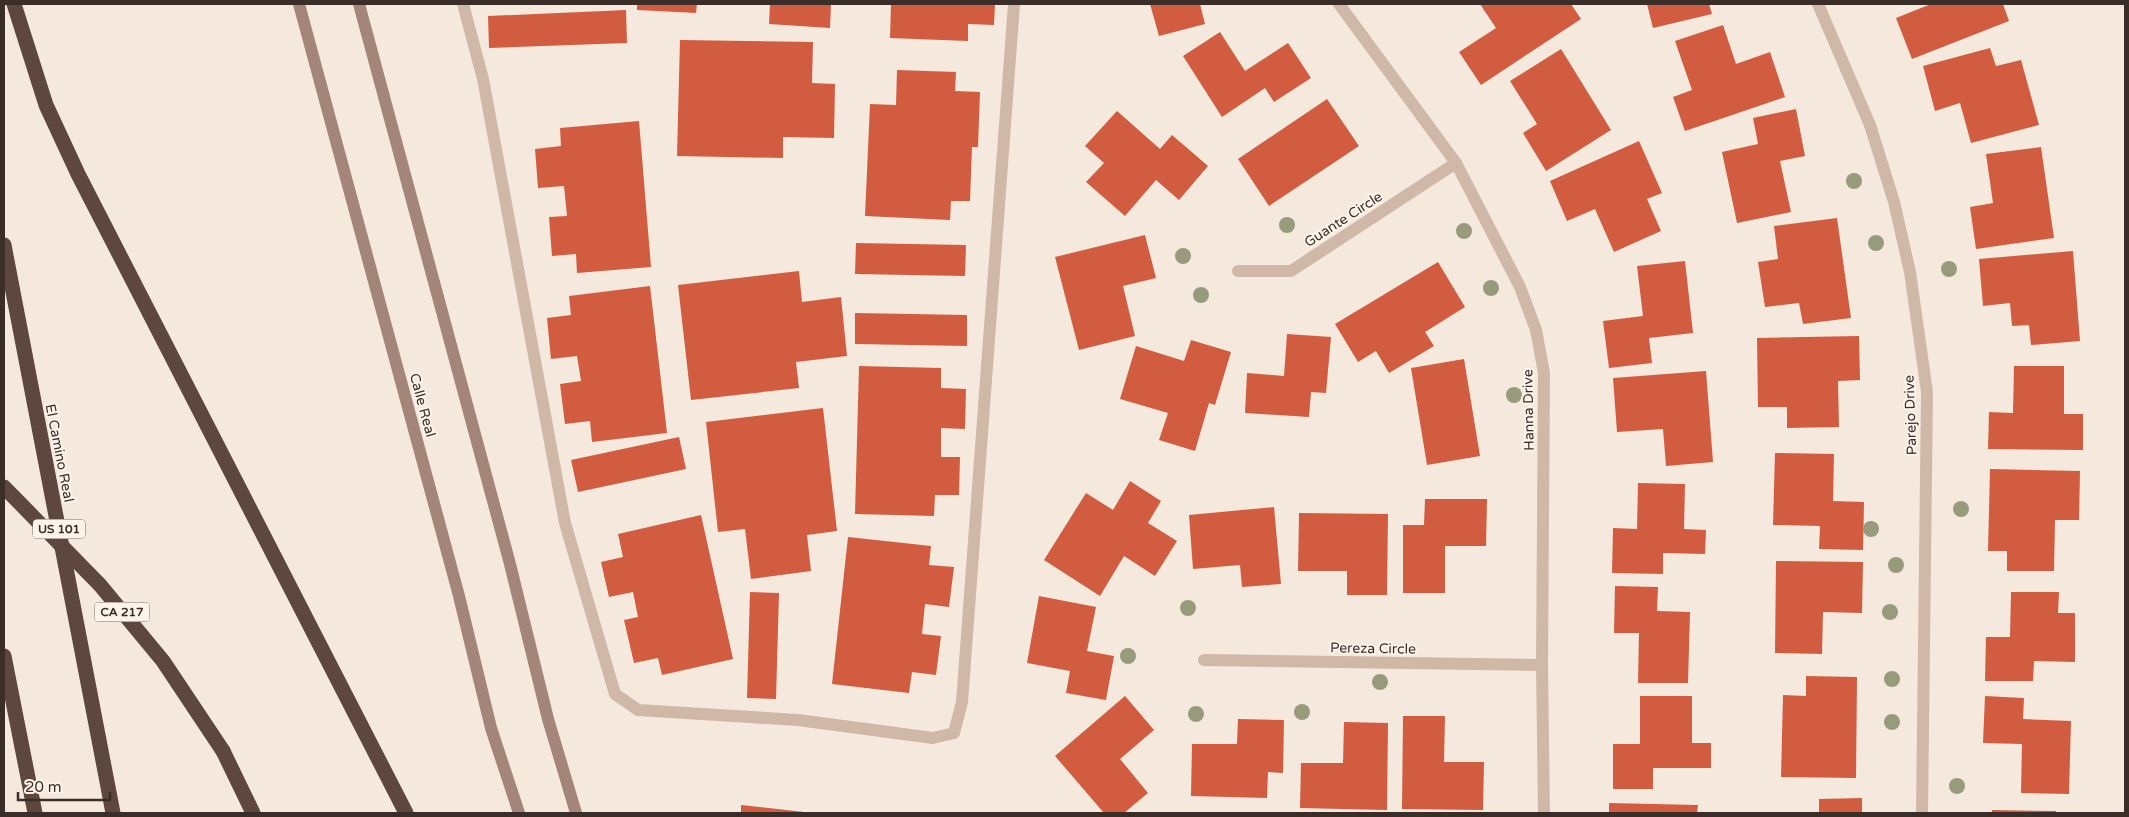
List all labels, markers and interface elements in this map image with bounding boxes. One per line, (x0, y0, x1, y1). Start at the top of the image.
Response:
street label: Guante Circle (1301, 188, 1385, 251)
street label: Hanna Drive (1519, 369, 1538, 451)
street label: Calle Real (406, 371, 439, 439)
street label: Parejo Drive (1901, 375, 1920, 455)
street label: El Camino Real (42, 402, 77, 504)
road number: US 101 (33, 520, 85, 538)
road number: CA 217 (94, 602, 150, 622)
street label: Pereza Circle (1330, 639, 1416, 658)
scale bar (18, 770, 110, 802)
text: 20 m (25, 778, 62, 796)

